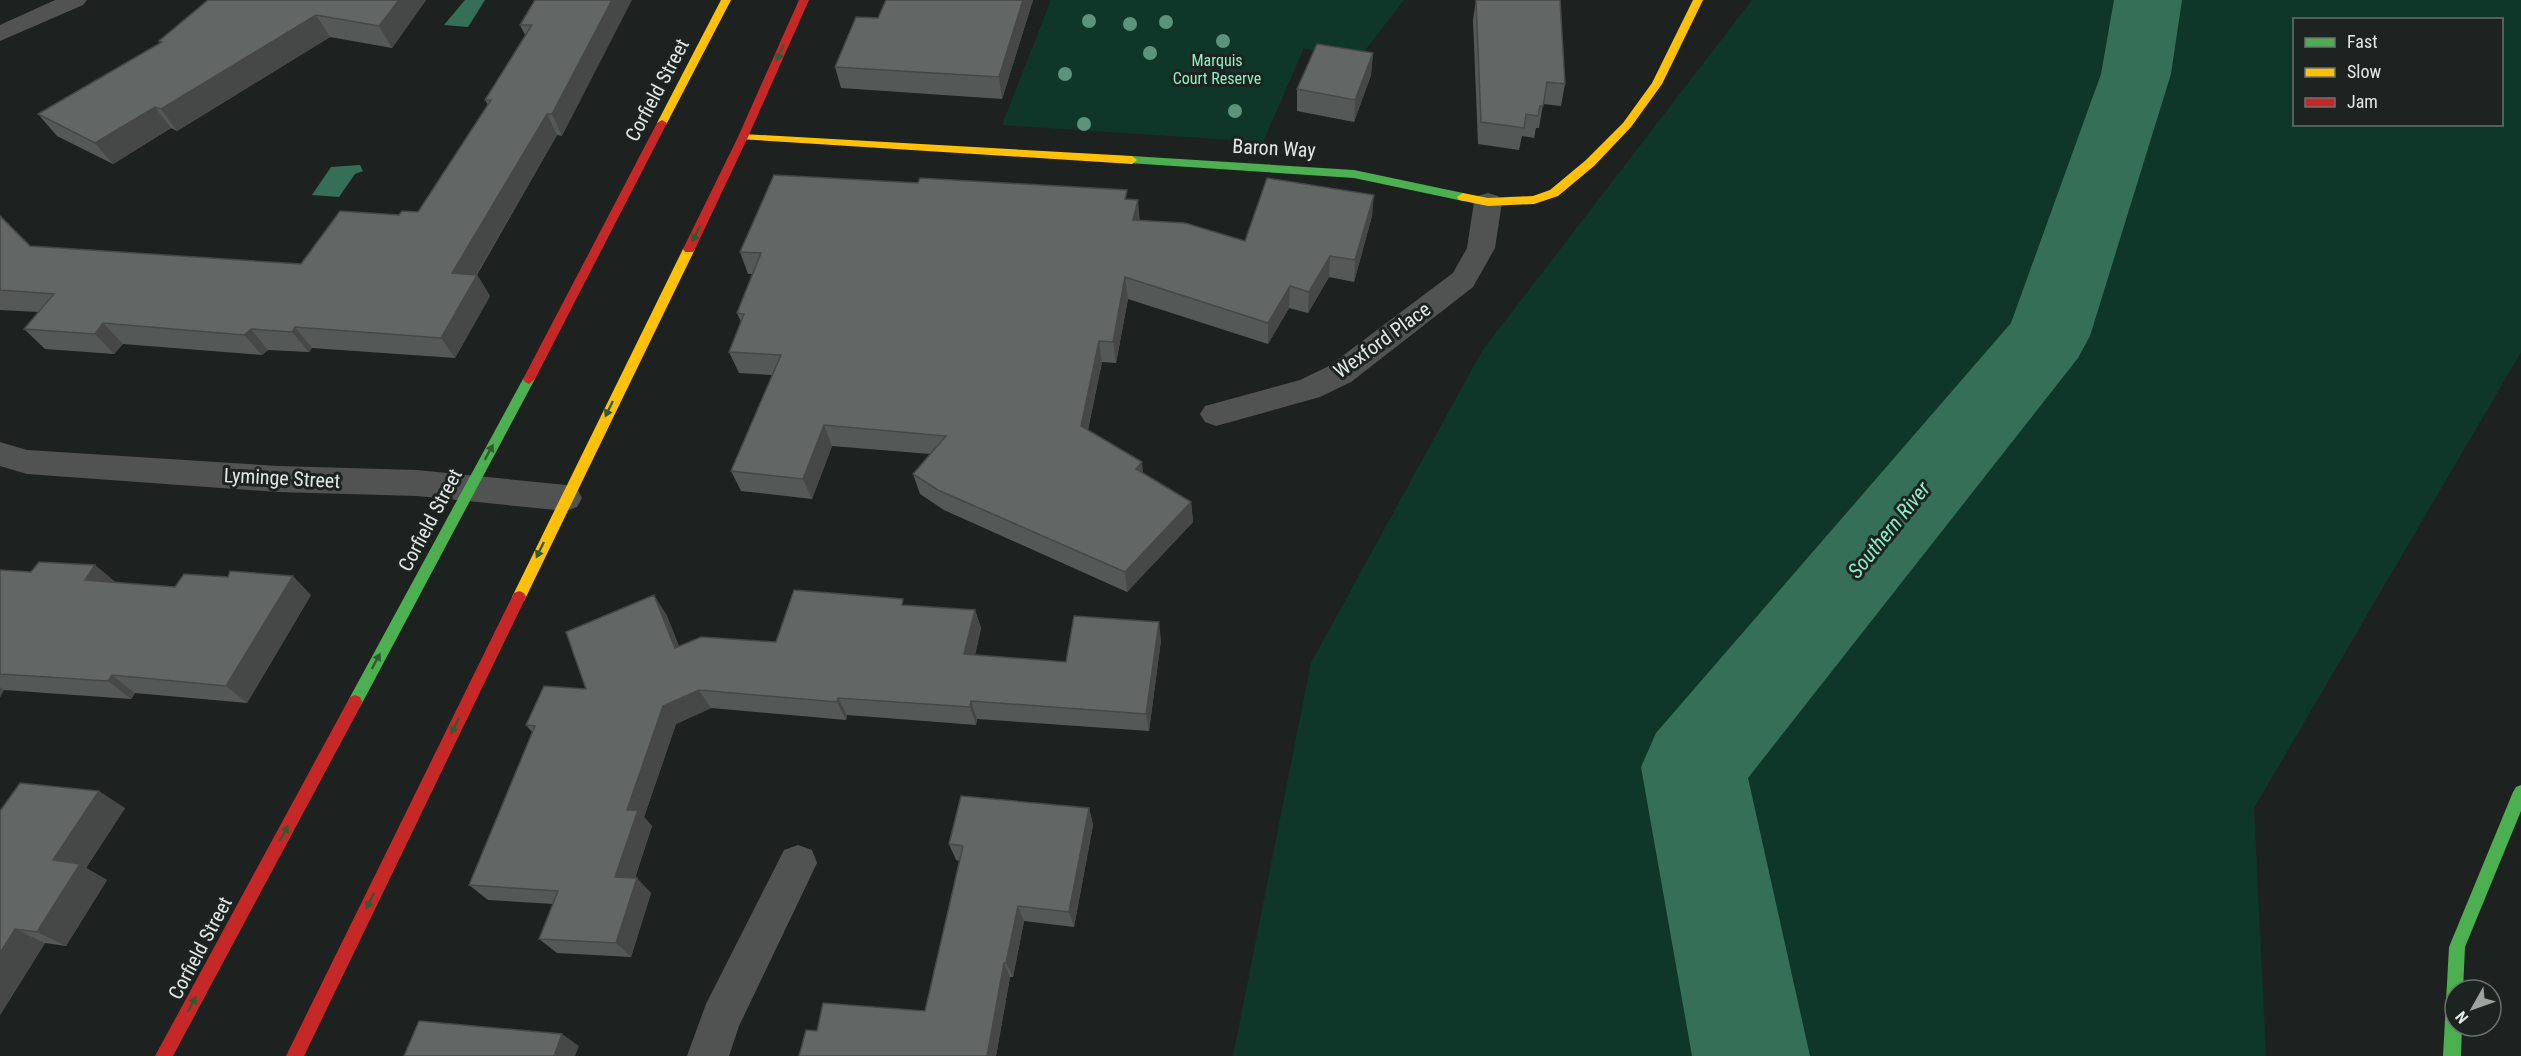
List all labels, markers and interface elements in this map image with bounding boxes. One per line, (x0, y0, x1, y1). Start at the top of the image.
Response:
legend (2293, 18, 2503, 126)
text: Fast (2347, 31, 2378, 52)
street label: Corfield Street (620, 35, 694, 145)
one-way arrow (776, 45, 785, 62)
park label: Marquis Court Reserve (1173, 51, 1261, 88)
text: Slow (2347, 61, 2382, 82)
text: Jam (2347, 91, 2378, 112)
street label: Baron Way (1232, 134, 1316, 162)
one-way arrow (691, 226, 700, 243)
street label: Wexford Place (1329, 297, 1435, 383)
one-way arrow (605, 401, 614, 418)
one-way arrow (484, 443, 494, 460)
street label: Lyminge Street (223, 463, 341, 493)
street label: Corfield Street (393, 465, 467, 575)
water label: Southern River (1843, 476, 1936, 583)
one-way arrow (536, 542, 545, 559)
one-way arrow (371, 652, 381, 669)
one-way arrow (451, 717, 460, 734)
one-way arrow (279, 824, 289, 841)
street label: Corfield Street (163, 893, 237, 1003)
one-way arrow (366, 893, 375, 910)
north arrow (2443, 978, 2503, 1038)
one-way arrow (187, 996, 197, 1013)
text: N (2451, 1007, 2472, 1027)

